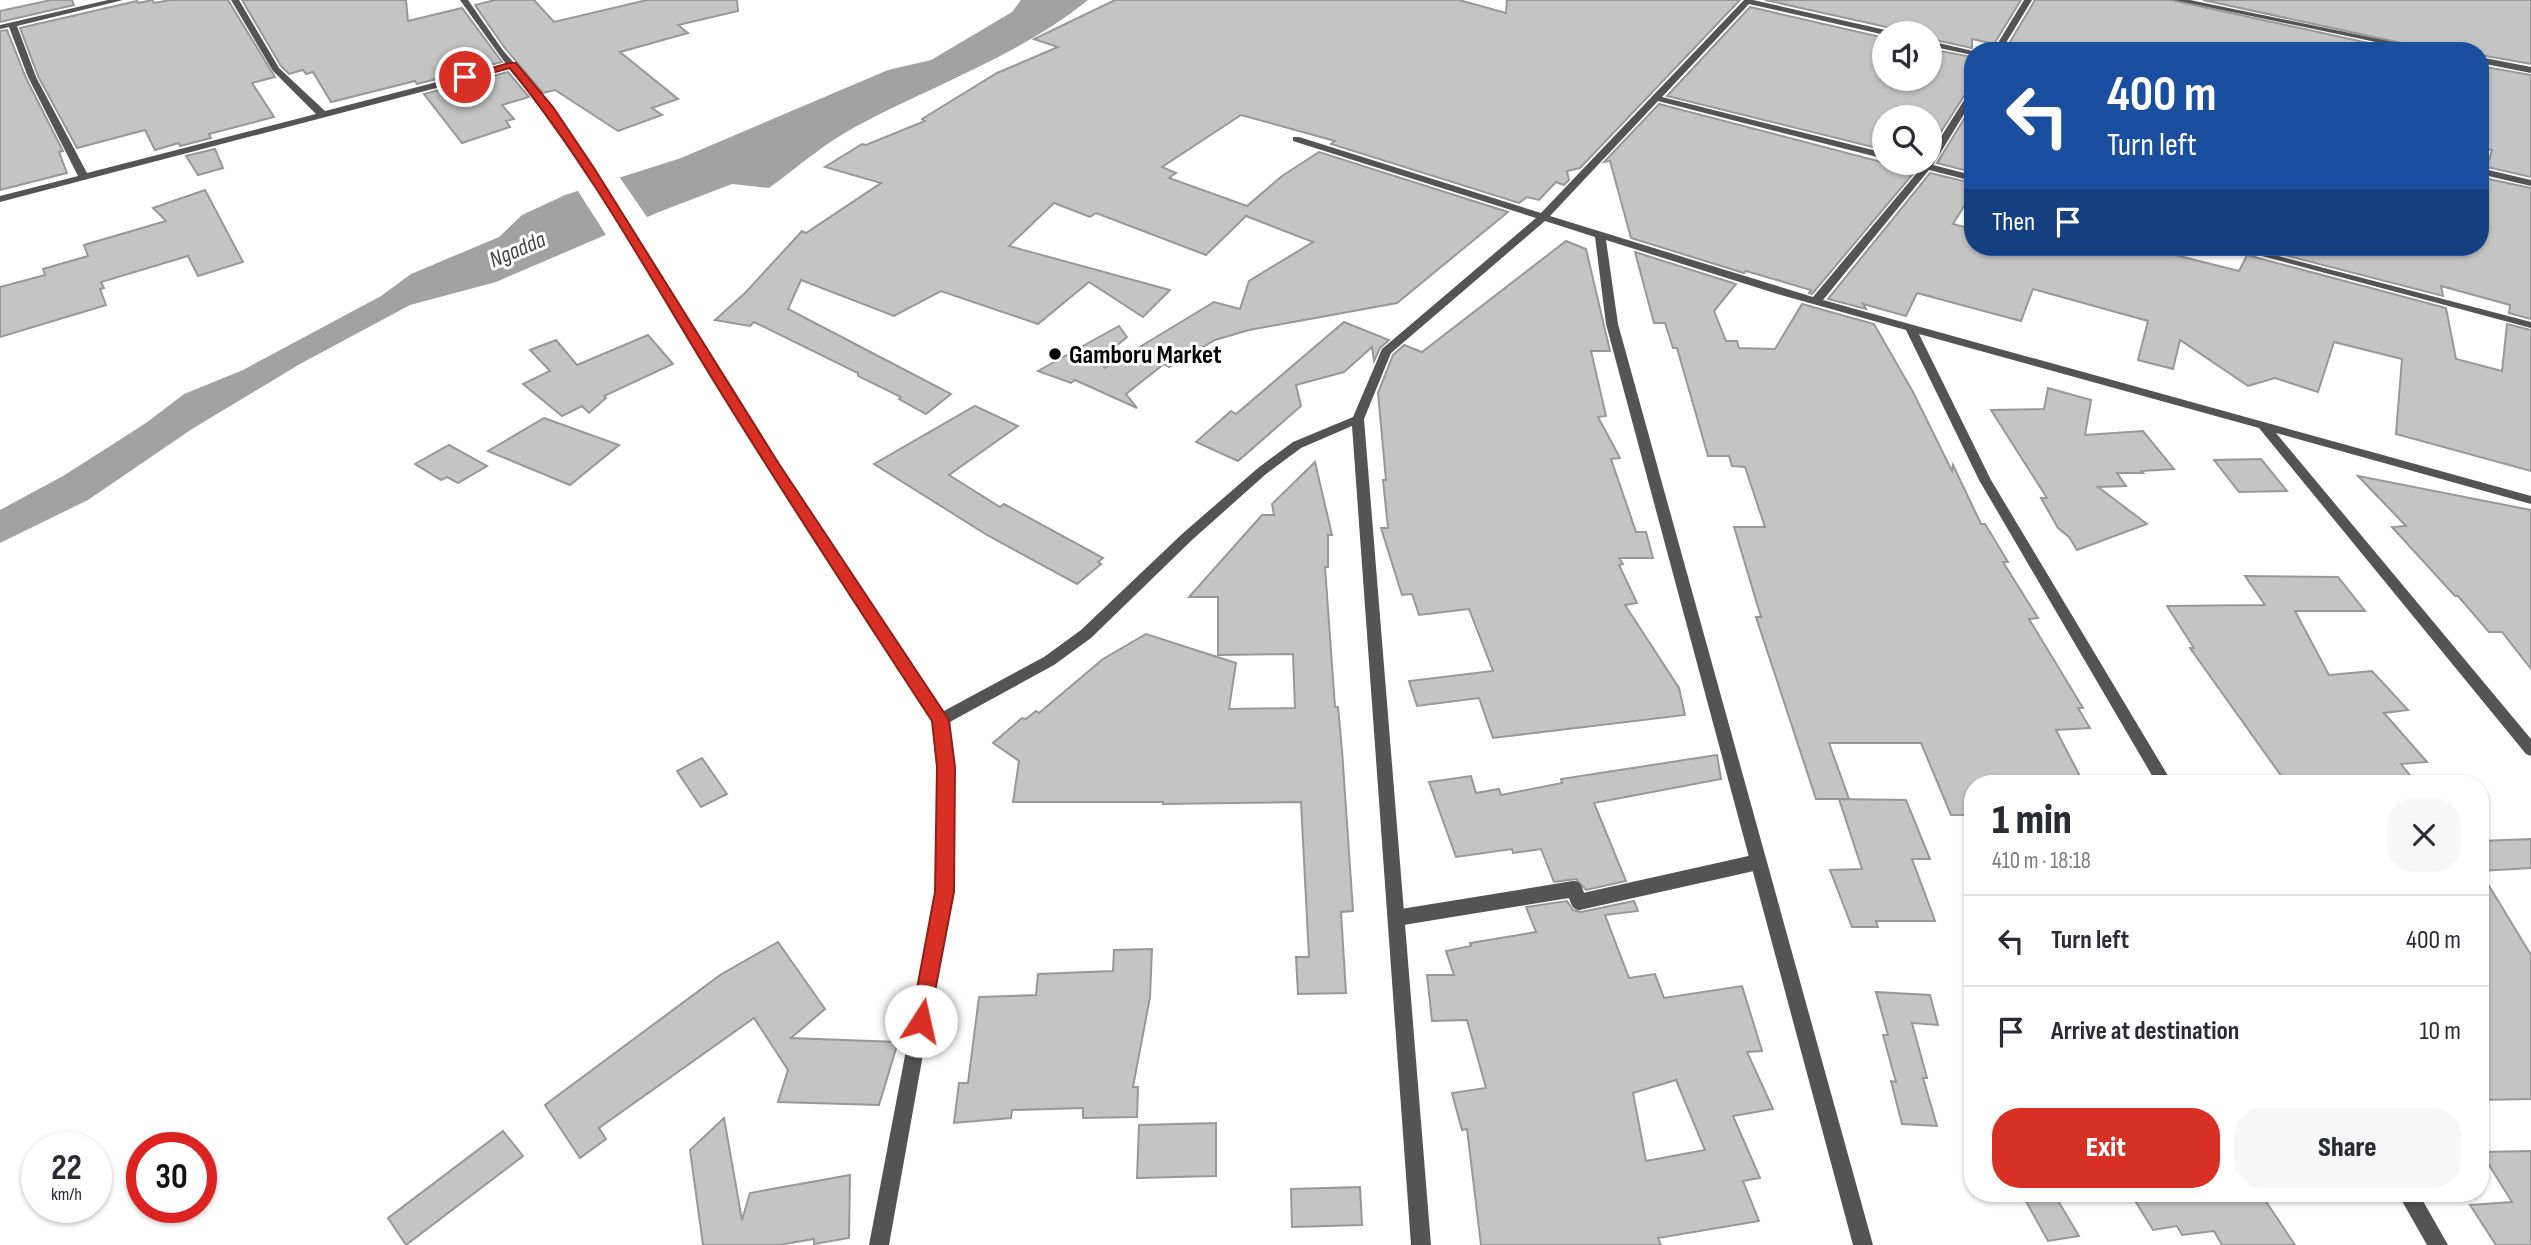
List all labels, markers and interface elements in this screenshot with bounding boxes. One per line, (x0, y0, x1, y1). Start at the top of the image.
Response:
map controls (1872, 21, 1942, 175)
button: sound (1872, 21, 1942, 91)
pin (435, 47, 495, 107)
icon: arrive (446, 58, 484, 96)
text: 400 m (2107, 66, 2217, 125)
icon: left (1992, 70, 2083, 161)
button: search (1872, 105, 1942, 175)
text: Turn left (2107, 126, 2197, 165)
icon: arrive (2049, 203, 2087, 241)
text: Then (1992, 207, 2035, 238)
water label: Ngadda (485, 225, 550, 274)
place label: Gamboru Market (1069, 340, 1222, 371)
marker: Gamboru Market (1047, 346, 1063, 362)
text: 1 min (1992, 795, 2072, 846)
button: close (2387, 798, 2461, 872)
text: 410 m · 18:18 (1992, 847, 2091, 875)
icon: left (1992, 922, 2030, 960)
text: Turn left (2051, 925, 2129, 956)
text: 400 m (2406, 925, 2461, 956)
position arrow (884, 984, 958, 1058)
icon: arrive (1992, 1013, 2030, 1051)
text: Arrive at destination (2051, 1016, 2239, 1047)
text: 10 m (2419, 1016, 2461, 1047)
button: Exit (1992, 1108, 2220, 1188)
button: Share (2234, 1108, 2461, 1188)
speed limit sign: 30 (126, 1132, 217, 1223)
text: 22 (51, 1147, 82, 1190)
text: km/h (51, 1184, 82, 1205)

